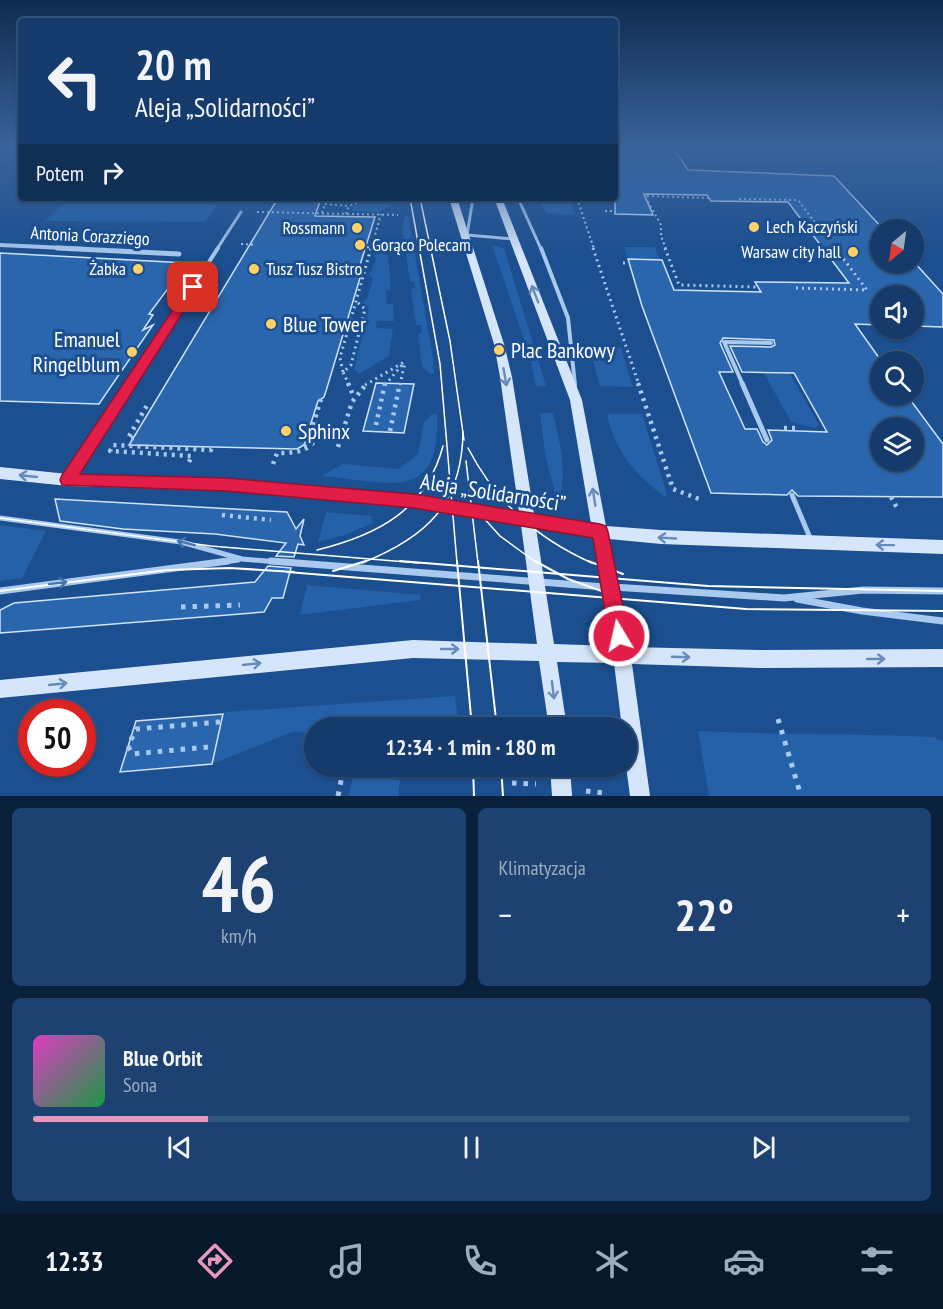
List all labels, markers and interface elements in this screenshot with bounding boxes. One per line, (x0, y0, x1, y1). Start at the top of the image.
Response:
text: 20 m (135, 37, 212, 92)
icon: left (36, 42, 114, 120)
text: Aleja „Solidarności” (135, 90, 315, 124)
icon: right (96, 156, 129, 189)
text: Potem (36, 159, 84, 187)
place label: Lech Kaczyński (766, 215, 858, 238)
place label: Rossmann (282, 216, 345, 239)
north arrow (870, 219, 924, 273)
map controls (870, 219, 924, 471)
marker: Lech Kaczyński (747, 220, 761, 234)
street label: Antonia Corazziego (30, 221, 150, 250)
marker: Rossmann (350, 221, 364, 235)
place label: Gorąco Polecam (372, 233, 471, 256)
marker: Gorąco Polecam (353, 238, 367, 252)
place label: Warsaw city hall (741, 240, 842, 263)
marker: Warsaw city hall (846, 245, 860, 259)
place label: Żabka (89, 257, 126, 280)
place label: Tusz Tusz Bistro (266, 257, 362, 280)
pin (167, 261, 218, 312)
marker: Żabka (131, 262, 145, 276)
marker: Tusz Tusz Bistro (247, 262, 261, 276)
icon: arrive (176, 270, 209, 303)
one-way arrow (529, 285, 540, 303)
button: sound (870, 285, 924, 339)
place label: Blue Tower (283, 310, 366, 338)
marker: Blue Tower (264, 317, 278, 331)
place label: Emanuel Ringelblum (33, 325, 121, 378)
place label: Plac Bankowy (511, 336, 616, 364)
marker: Plac Bankowy (492, 343, 506, 357)
marker: Emanuel Ringelblum (125, 345, 139, 359)
button: search (870, 351, 924, 405)
one-way arrow (500, 367, 511, 387)
place label: Sphinx (298, 417, 350, 445)
button: layers (870, 417, 924, 471)
marker: Sphinx (279, 424, 293, 438)
street label: Aleja „Solidarności” (418, 467, 568, 517)
one-way arrow (19, 470, 39, 481)
one-way arrow (589, 487, 600, 507)
one-way arrow (657, 532, 677, 543)
one-way arrow (177, 537, 196, 549)
one-way arrow (875, 539, 895, 551)
one-way arrow (48, 578, 67, 589)
position arrow (587, 604, 651, 668)
one-way arrow (440, 643, 460, 655)
one-way arrow (670, 651, 690, 663)
one-way arrow (865, 653, 885, 665)
one-way arrow (242, 659, 262, 670)
one-way arrow (48, 678, 68, 689)
one-way arrow (548, 679, 559, 699)
speed limit sign: 50 (18, 699, 96, 777)
text: 12:34 · 1 min · 180 m (385, 733, 556, 761)
text: 46 (201, 833, 276, 934)
text: Klimatyzacja (499, 855, 586, 881)
text: 22° (675, 885, 734, 943)
text: − (499, 893, 512, 936)
text: + (896, 893, 910, 936)
text: km/h (221, 923, 256, 949)
text: Blue Orbit (123, 1044, 202, 1072)
text: Sona (123, 1072, 157, 1098)
icon: previous (163, 1131, 196, 1164)
icon: pause (455, 1131, 488, 1164)
icon: next (747, 1131, 780, 1164)
icon: directions (194, 1240, 236, 1282)
icon: music (326, 1240, 368, 1282)
icon: phone (459, 1240, 501, 1282)
icon: climate (591, 1240, 633, 1282)
icon: car (723, 1240, 765, 1282)
icon: filters (856, 1240, 898, 1282)
text: 12:33 (45, 1244, 104, 1278)

